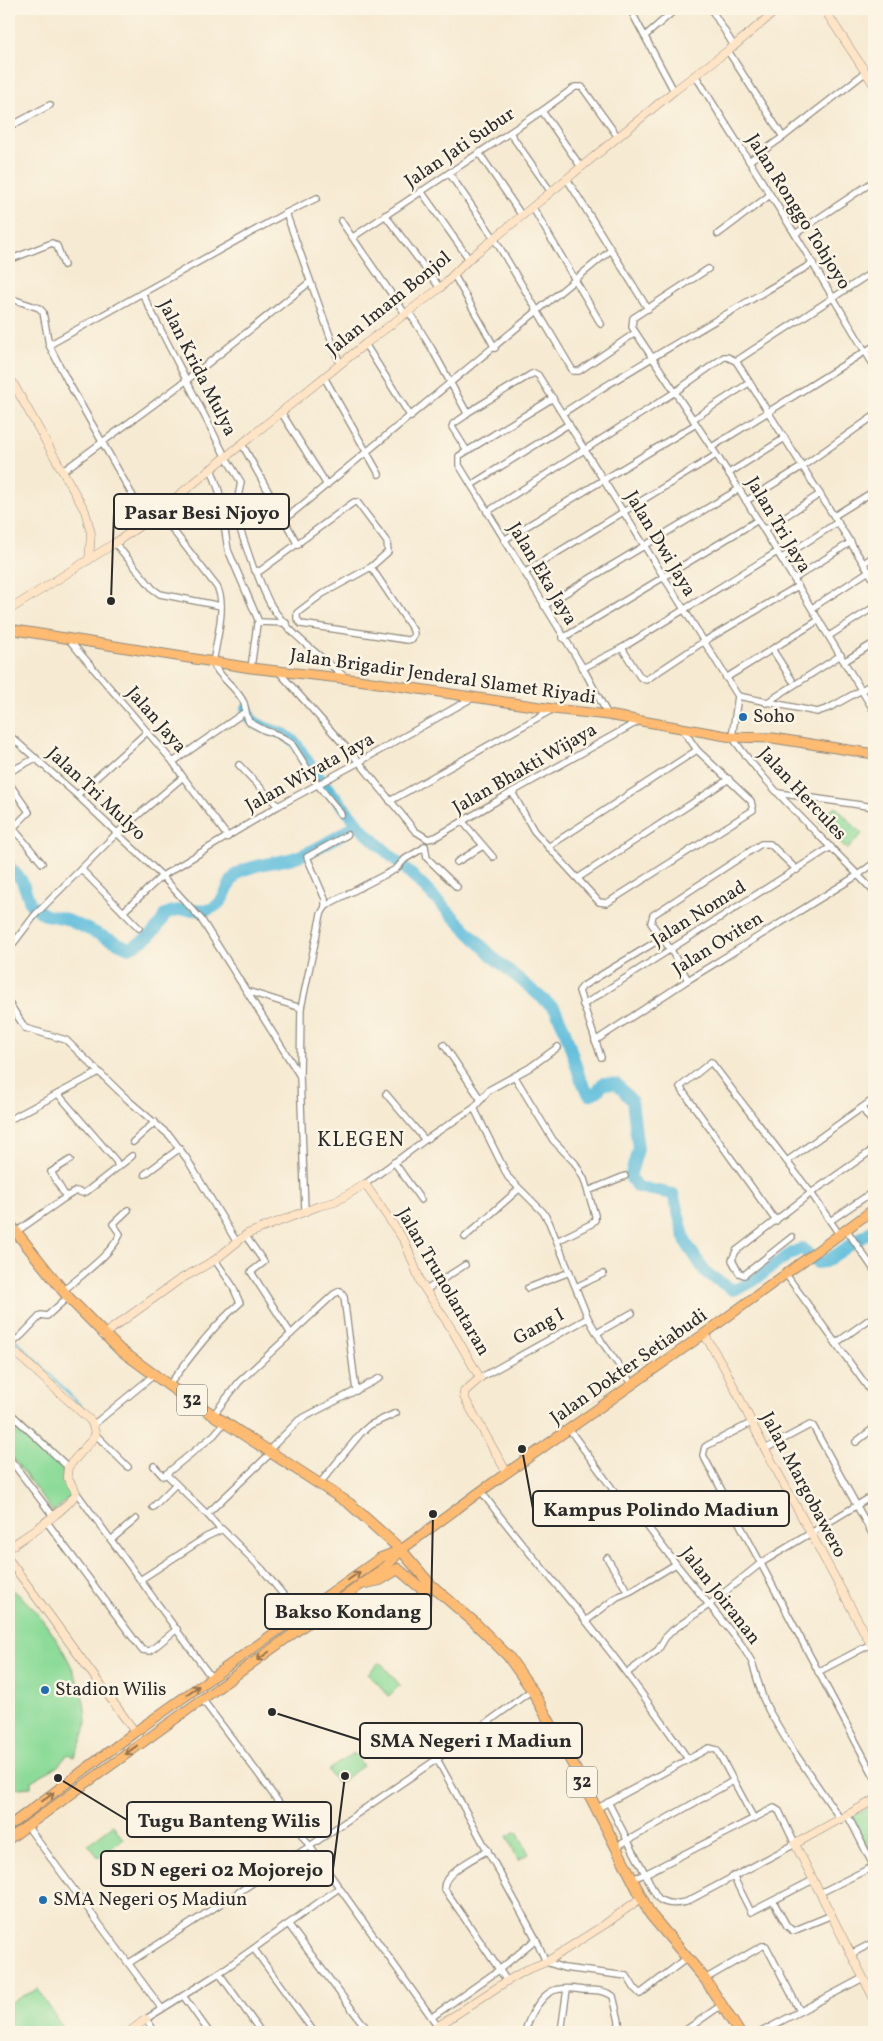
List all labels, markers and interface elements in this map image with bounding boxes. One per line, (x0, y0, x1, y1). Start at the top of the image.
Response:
street label: Jalan Jati Subur (400, 101, 520, 195)
street label: Jalan Ronggo Tohjoyo (739, 129, 857, 295)
street label: Jalan Imam Bonjol (321, 245, 457, 363)
street label: Jalan Krida Mulya (151, 295, 243, 441)
street label: Jalan Tri Jaya (739, 472, 817, 578)
street label: Jalan Dwi Jaya (618, 486, 702, 602)
callout: Pasar Besi Njoyo (114, 494, 289, 529)
text: Pasar Besi Njoyo (124, 500, 280, 528)
street label: Jalan Eka Jaya (501, 518, 583, 630)
street label: Jalan Brigadir Jenderal Slamet Riyadi (288, 643, 598, 711)
street label: Jalan Jaya (120, 681, 192, 759)
place label: Soho (753, 704, 795, 730)
marker: Soho (737, 711, 749, 723)
street label: Jalan Bhakti Wijaya (448, 717, 602, 821)
street label: Jalan Wiyata Jaya (241, 727, 379, 819)
street label: Jalan Tri Mulyo (41, 741, 151, 847)
street label: Jalan Hercules (752, 742, 852, 846)
street label: Jalan Nomad (647, 875, 751, 953)
street label: Jalan Oviten (668, 906, 768, 982)
district label: KLEGEN (317, 1126, 405, 1155)
street label: Jalan Trunolantaran (390, 1203, 496, 1361)
street label: Gang I (509, 1302, 569, 1352)
street label: Jalan Dokter Setiabudi (545, 1303, 713, 1431)
road number: 32 (177, 1384, 207, 1416)
street label: Jalan Margobawero (754, 1408, 852, 1562)
callout: Kampus Polindo Madiun (533, 1491, 789, 1526)
text: Kampus Polindo Madiun (543, 1497, 779, 1525)
street label: Jalan Joiranan (674, 1542, 766, 1650)
one-way arrow (347, 1571, 361, 1581)
callout: Bakso Kondang (265, 1594, 431, 1629)
text: Bakso Kondang (275, 1599, 421, 1627)
one-way arrow (257, 1651, 271, 1661)
place label: Stadion Wilis (55, 1677, 166, 1703)
marker: Stadion Wilis (39, 1684, 51, 1696)
one-way arrow (186, 1685, 200, 1695)
callout: SMA Negeri 1 Madiun (360, 1723, 582, 1758)
text: SMA Negeri 1 Madiun (370, 1728, 572, 1756)
one-way arrow (124, 1745, 138, 1755)
road number: 32 (567, 1766, 597, 1798)
one-way arrow (41, 1792, 55, 1802)
callout: Tugu Banteng Wilis (127, 1802, 331, 1837)
text: Tugu Banteng Wilis (137, 1808, 321, 1836)
callout: SD N egeri 02 Mojorejo (101, 1851, 333, 1886)
text: SD N egeri 02 Mojorejo (111, 1857, 323, 1885)
place label: SMA Negeri 05 Madiun (53, 1887, 247, 1913)
marker: SMA Negeri 05 Madiun (37, 1894, 49, 1906)

